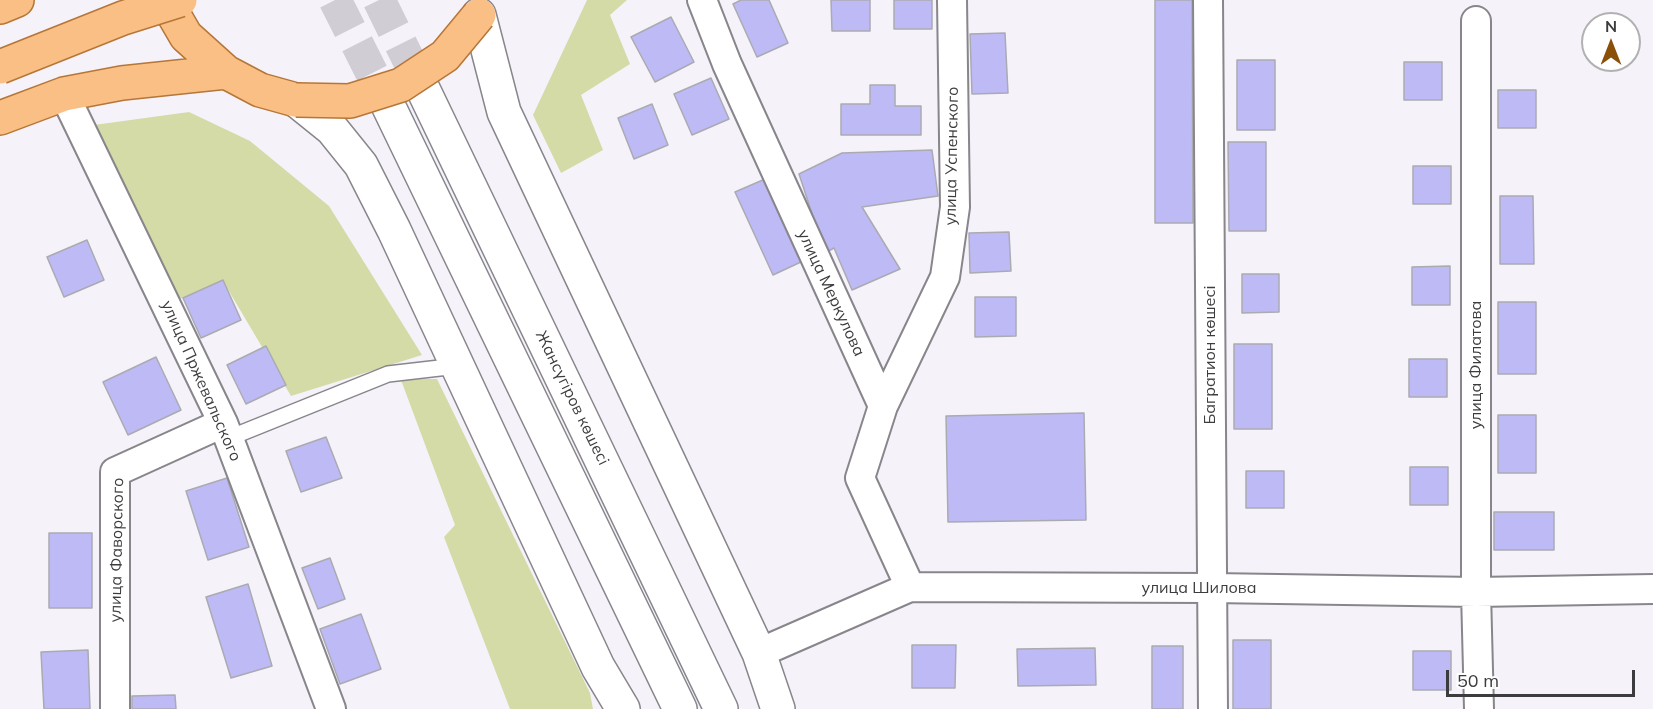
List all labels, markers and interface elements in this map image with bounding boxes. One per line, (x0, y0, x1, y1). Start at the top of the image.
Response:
north arrow (1581, 12, 1641, 72)
text: N (1605, 16, 1617, 36)
street label: улица Успенского (941, 86, 963, 226)
street label: улица Меркулова (793, 227, 869, 359)
street label: Багратион көшесі (1200, 286, 1220, 424)
street label: улица Пржевальского (157, 298, 245, 464)
street label: улица Филатова (1466, 301, 1486, 429)
street label: Жансүгіров көшесі (531, 328, 613, 468)
street label: улица Фаворского (106, 477, 128, 623)
street label: улица Шилова (1141, 578, 1257, 598)
scale bar (1449, 658, 1638, 696)
text: 50 m (1457, 669, 1499, 692)

